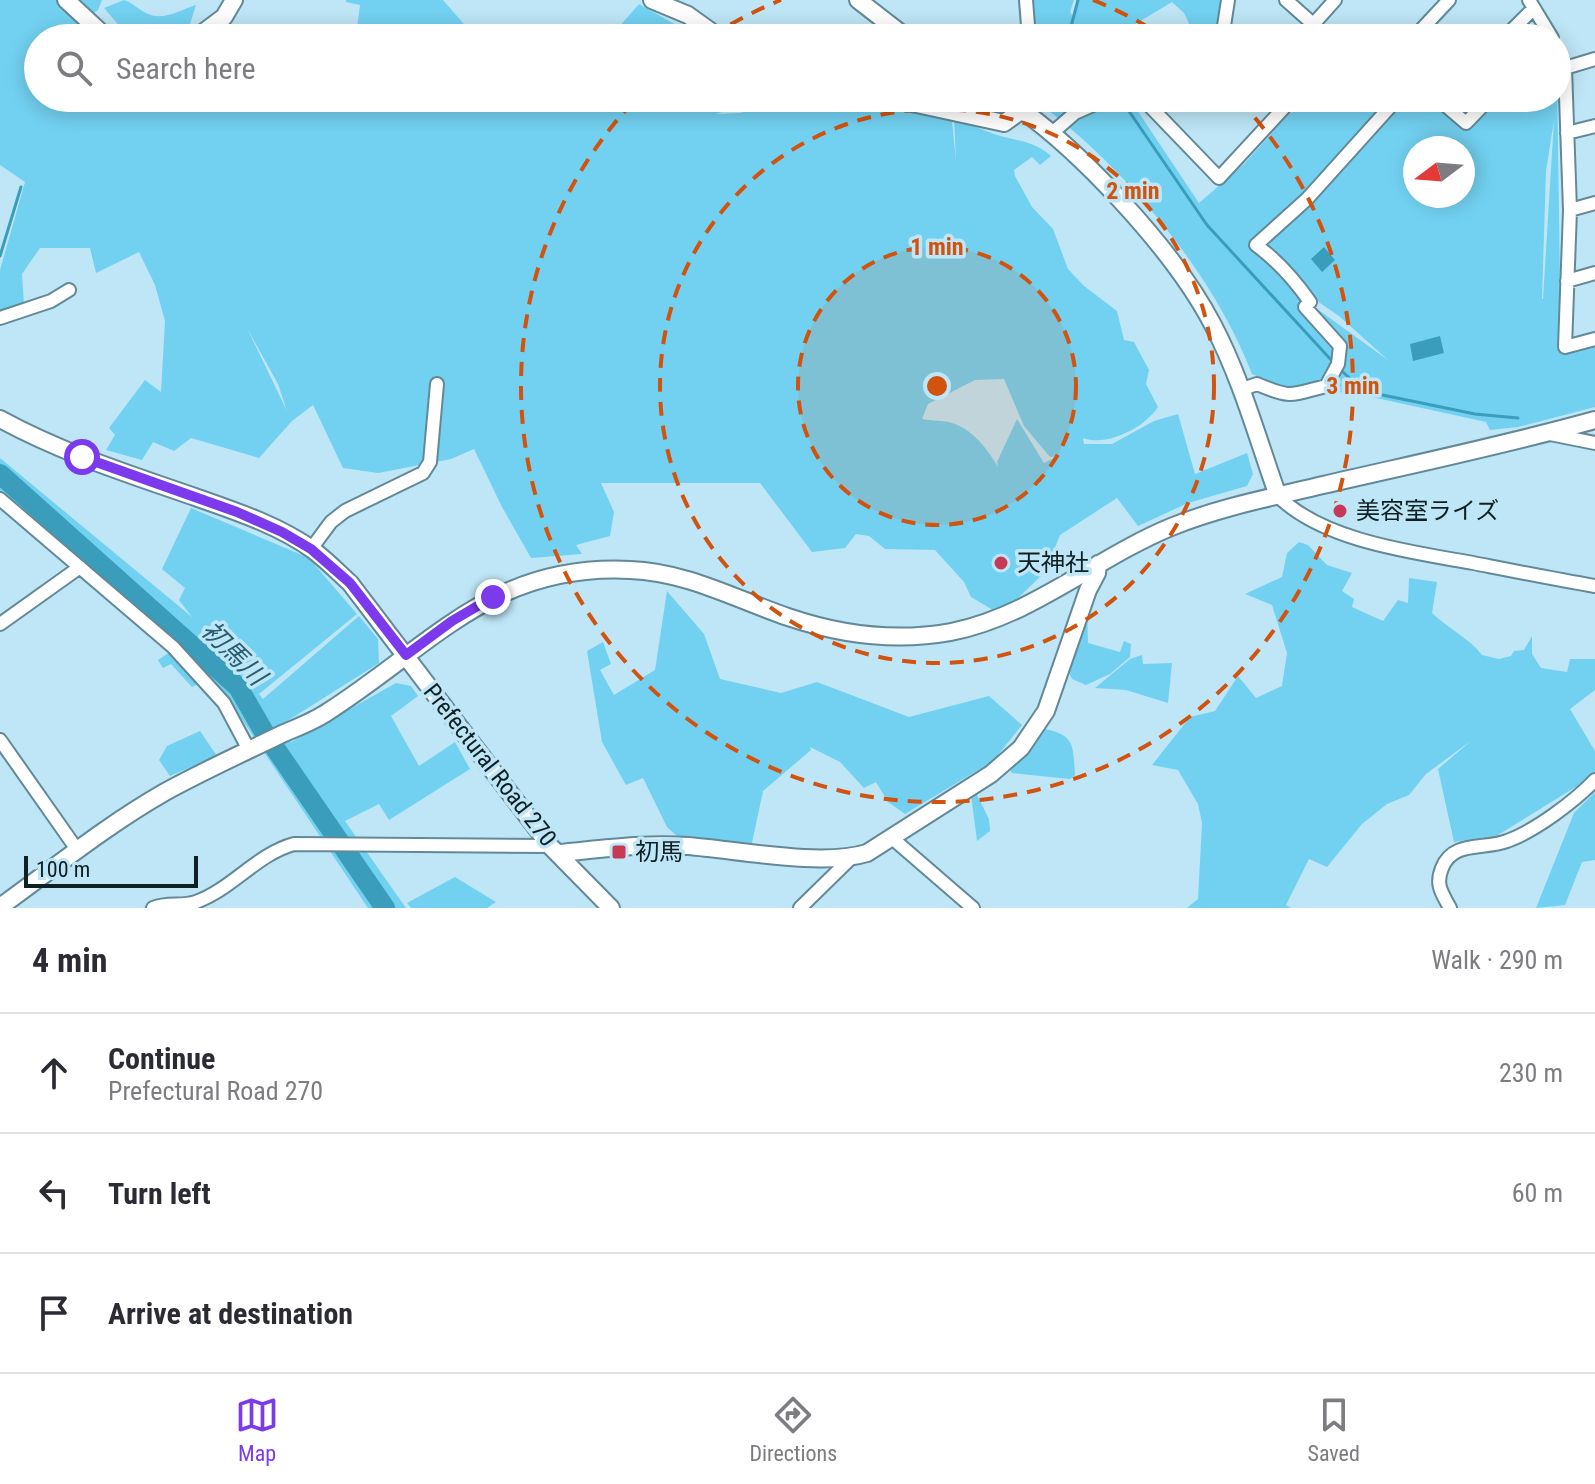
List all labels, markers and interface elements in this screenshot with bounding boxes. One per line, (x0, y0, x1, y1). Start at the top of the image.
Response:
search box (24, 24, 1571, 112)
icon: search (52, 46, 96, 90)
text: Search here (116, 51, 256, 86)
north arrow (1403, 136, 1475, 208)
text: 2 min (1106, 177, 1160, 205)
text: 1 min (910, 233, 964, 261)
centre of rings (923, 372, 951, 400)
text: 3 min (1326, 372, 1380, 400)
route start (64, 439, 100, 475)
place label: 美容室ライズ (1356, 497, 1499, 525)
marker: 美容室ライズ (1331, 502, 1349, 520)
place label: 天神社 (1017, 549, 1089, 577)
marker: 天神社 (992, 554, 1010, 572)
route end (475, 579, 511, 615)
water label: 初馬川 (196, 615, 274, 693)
street label: Prefectural Road 270 (418, 678, 562, 852)
place label: 初馬 (635, 838, 683, 866)
marker: 初馬 (610, 843, 628, 861)
scale bar (24, 852, 198, 888)
text: 100 m (36, 857, 90, 882)
text: 4 min (32, 940, 108, 980)
text: Walk · 290 m (1431, 945, 1563, 975)
text: Continue (108, 1041, 215, 1076)
icon: ahead (32, 1051, 76, 1095)
text: 230 m (1499, 1058, 1563, 1088)
text: Prefectural Road 270 (108, 1076, 323, 1106)
icon: left (32, 1171, 76, 1215)
text: Turn left (108, 1176, 211, 1211)
text: 60 m (1512, 1178, 1563, 1208)
icon: arrive (32, 1291, 76, 1335)
text: Arrive at destination (108, 1296, 353, 1331)
tab: Map (235, 1393, 279, 1466)
tab: Directions (749, 1393, 837, 1466)
tab: Saved (1308, 1393, 1360, 1466)

